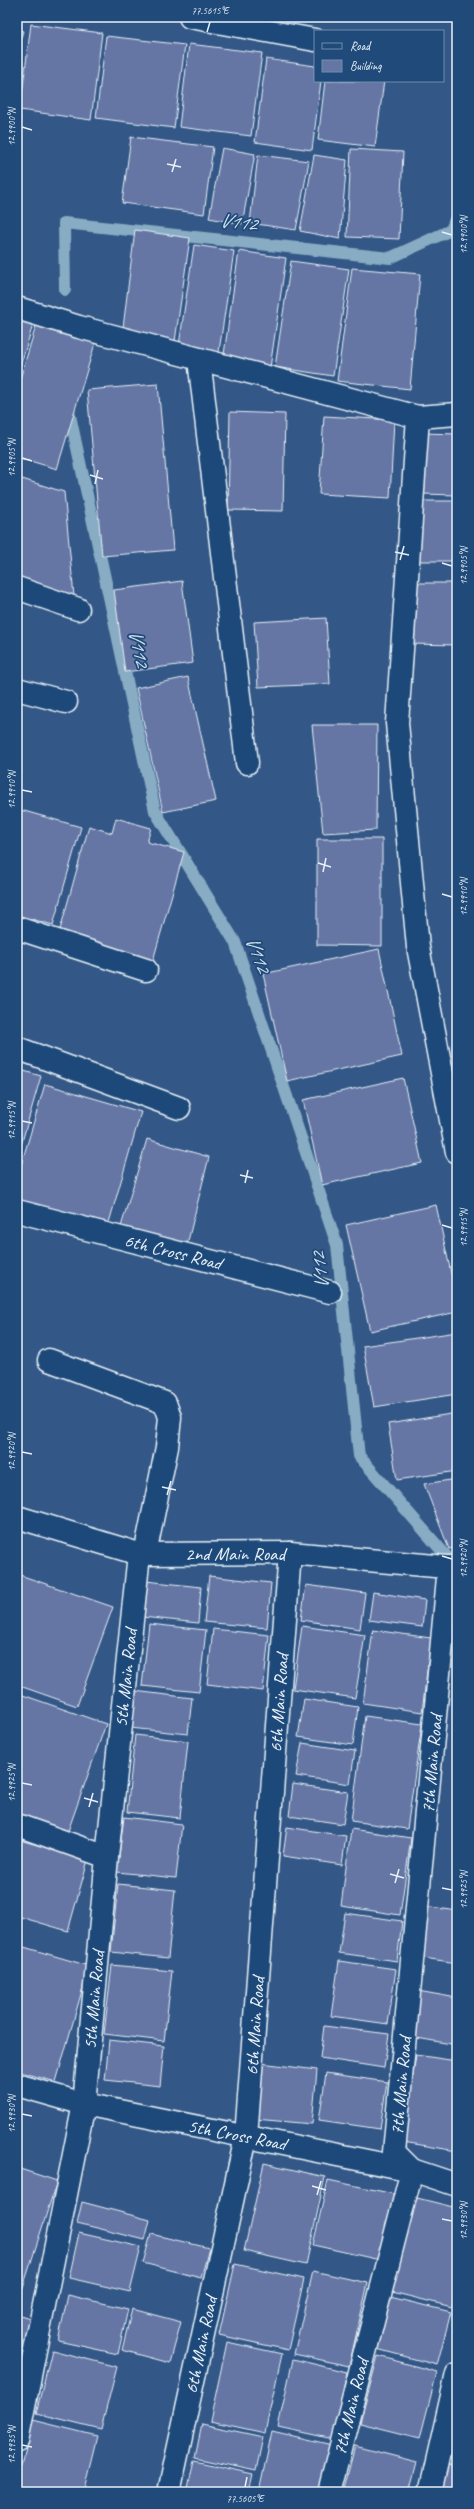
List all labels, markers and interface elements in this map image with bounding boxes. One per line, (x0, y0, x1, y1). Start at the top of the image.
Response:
text: 77.5615°E (191, 4, 230, 17)
legend (314, 30, 444, 82)
text: Road (350, 38, 372, 54)
text: Building (350, 58, 382, 74)
text: 12.9900°N (5, 106, 18, 146)
water label: V112 (218, 208, 261, 237)
text: 12.9900°N (457, 214, 470, 254)
text: 12.9905°N (5, 437, 18, 477)
text: 12.9905°N (457, 545, 470, 585)
water label: V112 (123, 627, 156, 672)
text: 12.9910°N (5, 769, 18, 809)
text: 12.9910°N (457, 876, 470, 916)
water label: V112 (240, 932, 277, 978)
text: 12.9915°N (5, 1100, 18, 1140)
text: 12.9915°N (457, 1207, 470, 1247)
street label: 6th Cross Road (122, 1228, 227, 1276)
water label: V112 (305, 1248, 335, 1291)
text: 12.9920°N (5, 1431, 18, 1471)
text: 12.9920°N (457, 1538, 470, 1578)
street label: 2nd Main Road (185, 1542, 288, 1566)
street label: 5th Main Road (109, 1624, 143, 1728)
street label: 6th Main Road (264, 1649, 295, 1753)
street label: 7th Main Road (416, 1710, 449, 1814)
text: 12.9925°N (5, 1762, 18, 1802)
text: 12.9925°N (457, 1869, 470, 1909)
street label: 5th Main Road (78, 1946, 111, 2050)
street label: 6th Main Road (240, 1972, 271, 2076)
street label: 7th Main Road (385, 2032, 418, 2136)
text: 12.9930°N (5, 2093, 18, 2133)
street label: 5th Cross Road (186, 2114, 291, 2157)
text: 12.9930°N (457, 2200, 470, 2240)
street label: 6th Main Road (179, 2291, 224, 2396)
street label: 7th Main Road (327, 2353, 375, 2458)
text: 12.9935°N (5, 2424, 18, 2464)
text: 77.5605°E (226, 2492, 265, 2505)

